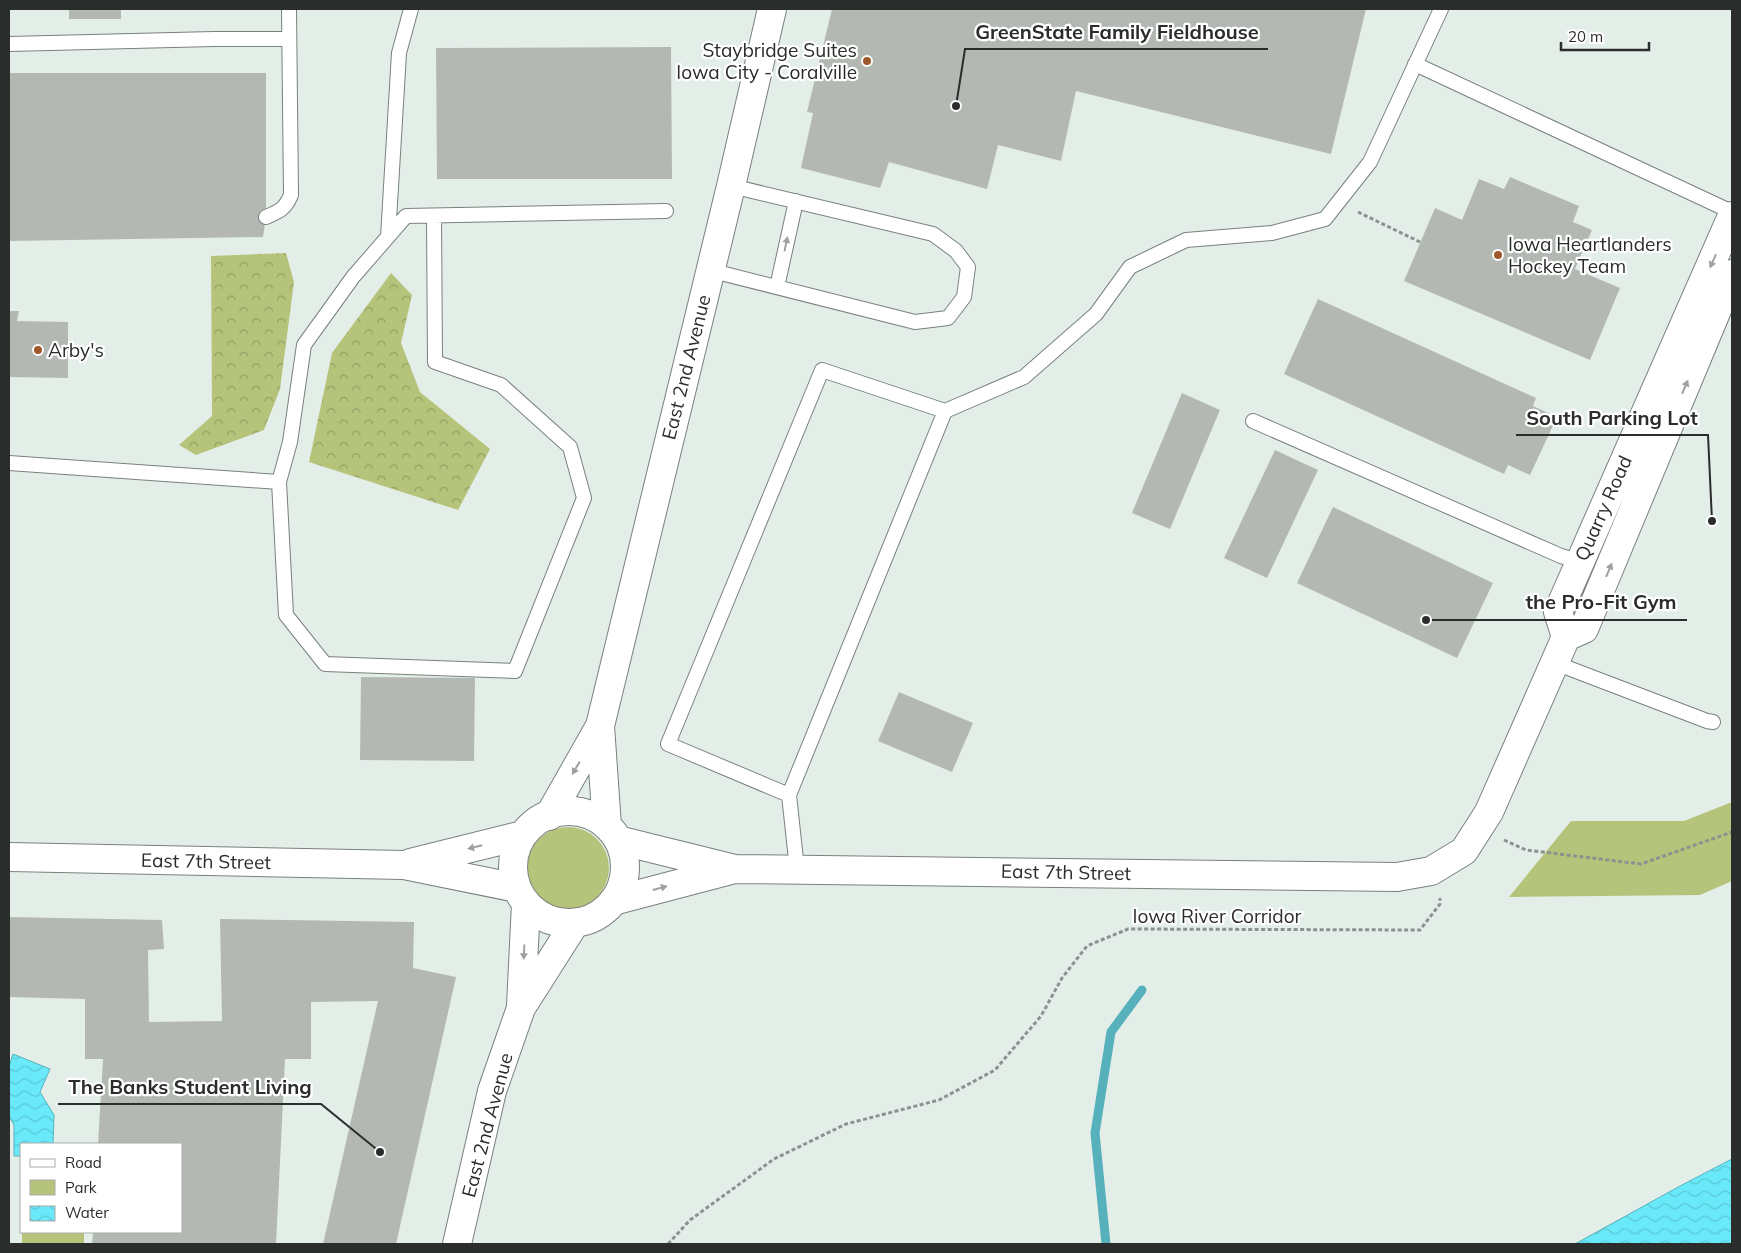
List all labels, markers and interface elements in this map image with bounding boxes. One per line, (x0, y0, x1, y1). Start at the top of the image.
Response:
callout: GreenState Family Fieldhouse (965, 14, 1268, 49)
text: GreenState Family Fieldhouse (975, 19, 1259, 44)
scale bar (1561, 20, 1648, 52)
text: 20 m (1568, 27, 1603, 46)
place label: Staybridge Suites Iowa City - Coralville (676, 38, 857, 84)
marker: Staybridge Suites Iowa City - Coralville (861, 55, 873, 67)
place label: Iowa Heartlanders Hockey Team (1508, 232, 1672, 278)
one-way arrow (782, 236, 790, 252)
marker: Iowa Heartlanders Hockey Team (1492, 249, 1504, 261)
one-way arrow (1708, 254, 1716, 268)
street label: East 2nd Avenue (656, 292, 716, 442)
place label: Arby's (48, 338, 104, 362)
marker: Arby's (32, 344, 44, 356)
one-way arrow (1682, 380, 1689, 395)
callout: South Parking Lot (1516, 400, 1708, 435)
text: South Parking Lot (1526, 405, 1698, 430)
street label: Quarry Road (1569, 451, 1637, 565)
one-way arrow (1605, 562, 1613, 577)
callout: the Pro-Fit Gym (1516, 585, 1687, 620)
text: the Pro-Fit Gym (1525, 589, 1677, 614)
one-way arrow (571, 761, 580, 775)
one-way arrow (468, 843, 483, 851)
street label: East 7th Street (141, 848, 272, 874)
street label: East 7th Street (1001, 859, 1132, 885)
one-way arrow (653, 884, 668, 892)
street label: Iowa River Corridor (1133, 904, 1301, 928)
one-way arrow (519, 944, 527, 960)
street label: East 2nd Avenue (456, 1050, 518, 1200)
callout: The Banks Student Living (58, 1069, 321, 1104)
text: The Banks Student Living (68, 1074, 312, 1099)
legend (20, 1143, 182, 1233)
text: Road (65, 1153, 102, 1172)
text: Park (65, 1178, 97, 1197)
text: Water (65, 1203, 109, 1222)

